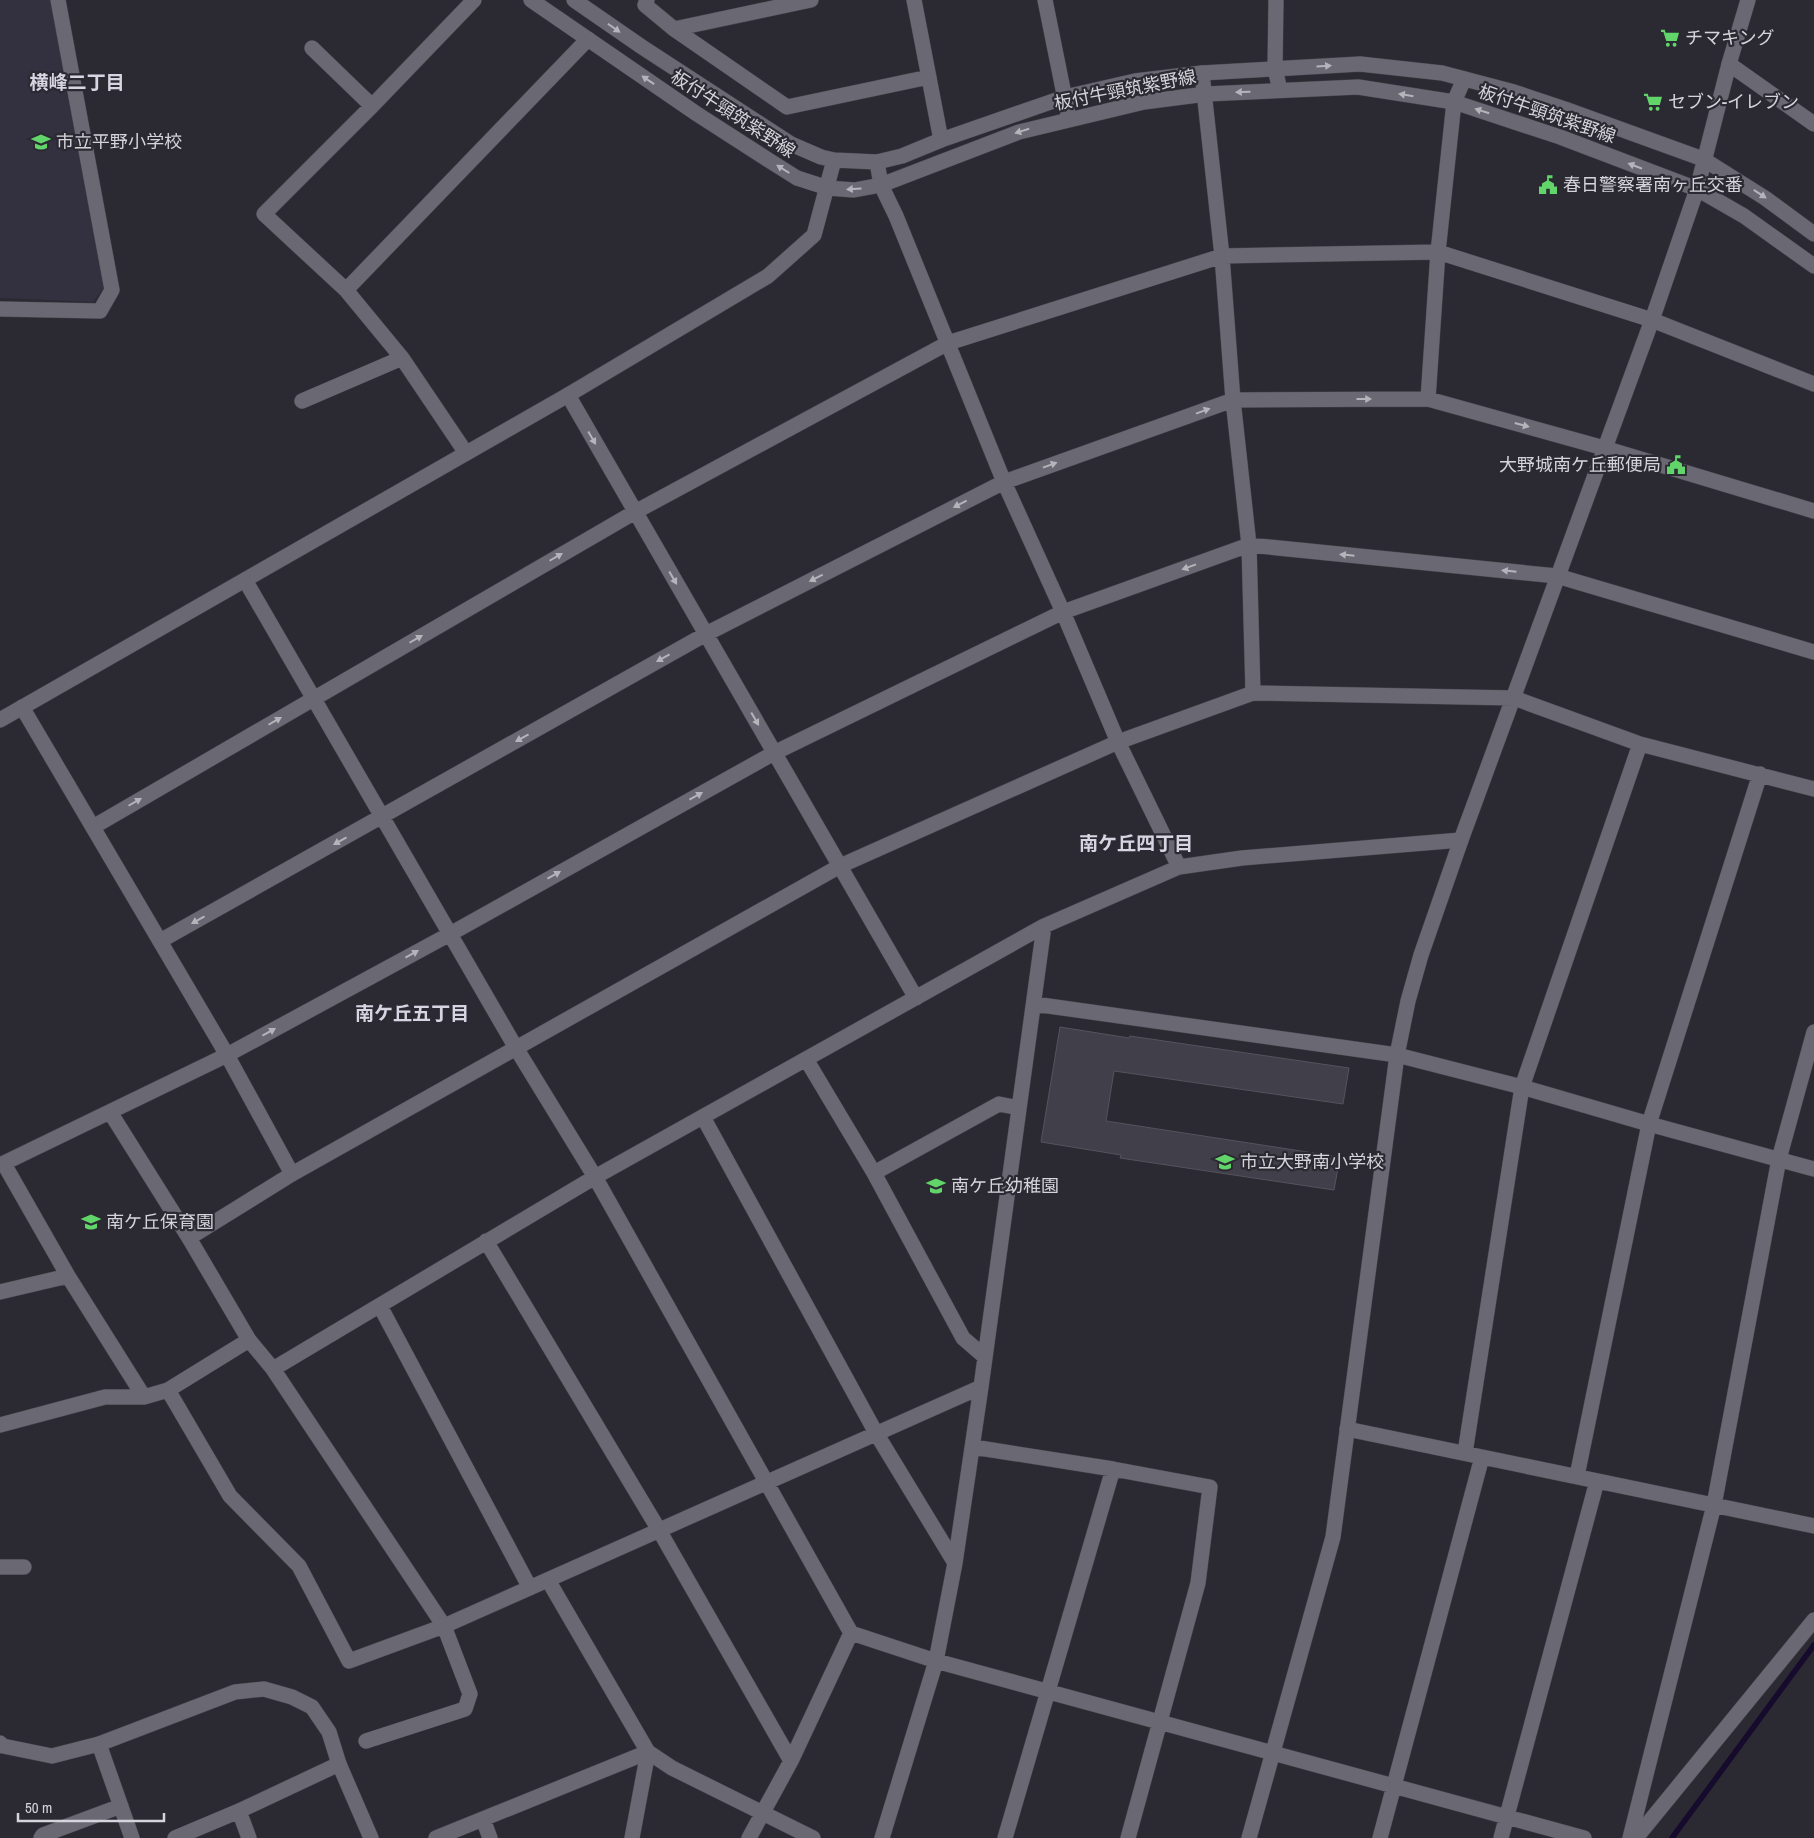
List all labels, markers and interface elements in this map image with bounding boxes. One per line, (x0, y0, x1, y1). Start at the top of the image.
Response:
one-way arrow (607, 23, 621, 33)
place label: チマキング (1685, 25, 1774, 50)
supermarket icon: チマキング (1659, 27, 1681, 49)
one-way arrow (1316, 62, 1332, 70)
street label: 板付牛頸筑紫野線 (666, 64, 800, 163)
street label: 板付牛頸筑紫野線 (1052, 64, 1198, 116)
district label: 横峰二丁目 (29, 69, 125, 95)
one-way arrow (641, 75, 654, 85)
street label: 板付牛頸筑紫野線 (1475, 78, 1619, 149)
one-way arrow (1235, 88, 1251, 96)
place label: セブン-イレブン (1668, 89, 1799, 114)
one-way arrow (1397, 90, 1413, 98)
supermarket icon: セブン-イレブン (1642, 91, 1664, 113)
one-way arrow (1474, 107, 1489, 115)
one-way arrow (1015, 128, 1030, 136)
place label: 市立平野小学校 (56, 129, 182, 154)
school or university icon: 市立平野小学校 (30, 131, 52, 153)
one-way arrow (1627, 162, 1642, 170)
one-way arrow (777, 165, 790, 174)
place label: 春日警察署南ヶ丘交番 (1563, 172, 1743, 197)
public building icon: 春日警察署南ヶ丘交番 (1537, 174, 1559, 196)
one-way arrow (846, 185, 862, 193)
one-way arrow (1753, 190, 1766, 199)
one-way arrow (1356, 395, 1372, 403)
one-way arrow (1196, 407, 1211, 415)
one-way arrow (1515, 421, 1530, 429)
one-way arrow (588, 430, 596, 445)
place label: 大野城南ケ丘郵便局 (1499, 452, 1661, 477)
public building icon: 大野城南ケ丘郵便局 (1665, 454, 1687, 476)
one-way arrow (1043, 461, 1058, 469)
one-way arrow (953, 500, 968, 508)
one-way arrow (1339, 551, 1355, 559)
one-way arrow (550, 553, 563, 562)
one-way arrow (1181, 563, 1196, 571)
one-way arrow (1500, 567, 1516, 575)
one-way arrow (669, 572, 678, 585)
one-way arrow (809, 574, 823, 582)
one-way arrow (408, 635, 423, 643)
one-way arrow (656, 654, 671, 662)
one-way arrow (750, 712, 759, 726)
one-way arrow (269, 716, 282, 725)
one-way arrow (514, 734, 529, 742)
one-way arrow (690, 792, 703, 801)
one-way arrow (128, 798, 142, 807)
district label: 南ケ丘四丁目 (1079, 830, 1193, 856)
one-way arrow (333, 836, 346, 845)
one-way arrow (548, 871, 561, 880)
one-way arrow (191, 916, 205, 924)
one-way arrow (405, 950, 420, 958)
district label: 南ケ丘五丁目 (355, 1000, 469, 1026)
one-way arrow (262, 1028, 277, 1036)
place label: 市立大野南小学校 (1240, 1149, 1384, 1174)
school or university icon: 市立大野南小学校 (1214, 1151, 1236, 1173)
place label: 南ケ丘幼稚園 (951, 1173, 1059, 1198)
school or university icon: 南ケ丘幼稚園 (925, 1175, 947, 1197)
place label: 南ケ丘保育園 (106, 1209, 214, 1234)
school or university icon: 南ケ丘保育園 (80, 1211, 102, 1233)
scale bar (18, 1790, 164, 1822)
text: 50 m (25, 1797, 52, 1818)

